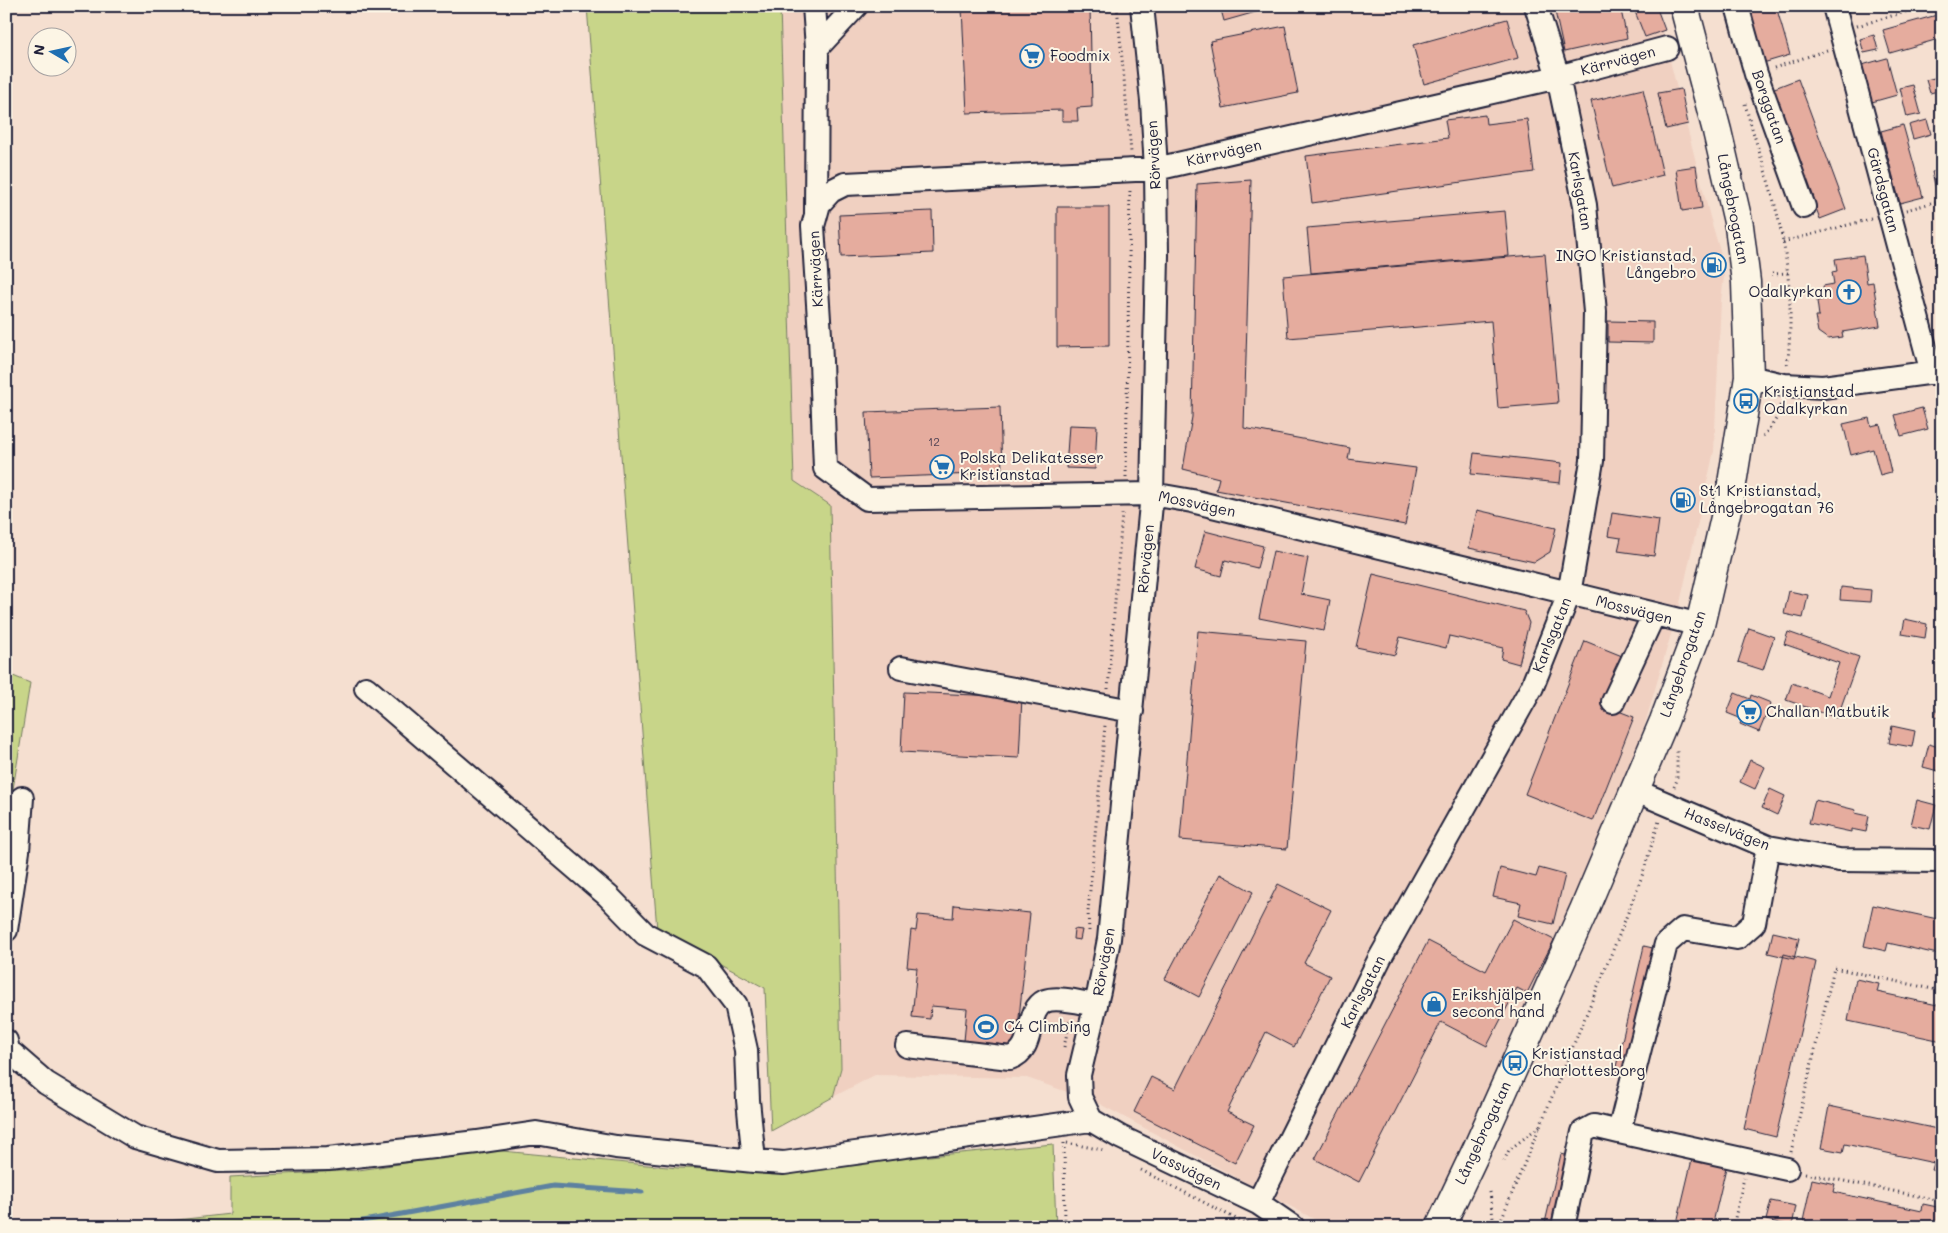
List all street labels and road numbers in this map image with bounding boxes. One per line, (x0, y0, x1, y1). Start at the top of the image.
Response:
street label: Kärrvägen (1578, 40, 1657, 80)
street label: Borggatan (1748, 67, 1792, 146)
street label: Rörvägen (1141, 120, 1165, 190)
street label: Kärrvägen (1184, 134, 1263, 170)
street label: Gärdsgatan (1863, 145, 1905, 234)
street label: Karlsgatan (1564, 150, 1598, 232)
street label: Långebrogatan (1713, 152, 1754, 266)
street label: Kärrvägen (803, 230, 827, 308)
street label: Mossvägen (1157, 485, 1238, 521)
street label: Rörvägen (1132, 524, 1158, 594)
street label: Mossvägen (1594, 590, 1675, 628)
street label: Karlsgatan (1527, 594, 1575, 675)
street label: Långebrogatan (1654, 608, 1710, 720)
street label: Hasselvägen (1682, 802, 1773, 854)
street label: Rörvägen (1087, 926, 1119, 998)
street label: Karlsgatan (1335, 952, 1389, 1031)
street label: Långebrogatan (1449, 1078, 1515, 1187)
street label: Vassvägen (1148, 1142, 1225, 1194)

